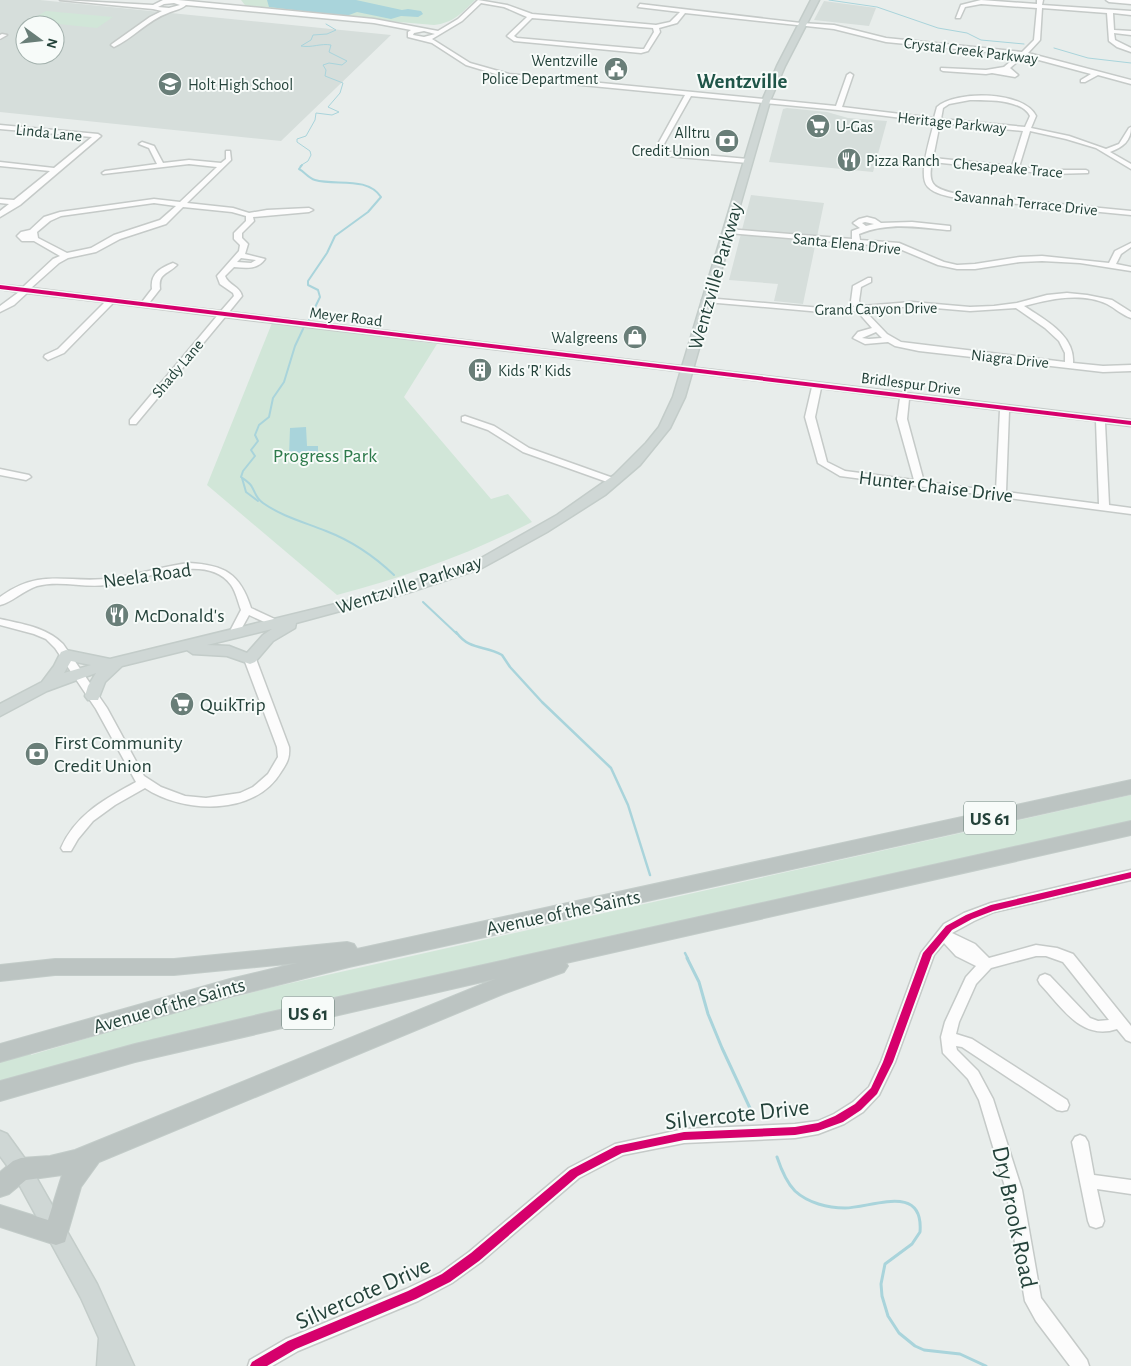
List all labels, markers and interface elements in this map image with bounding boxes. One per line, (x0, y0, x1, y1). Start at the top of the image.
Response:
north arrow (15, 15, 65, 65)
street label: Crystal Creek Parkway (903, 35, 1039, 68)
text: N (44, 37, 60, 50)
place label: Wentzville Police Department (482, 53, 598, 87)
public building icon: Wentzville Police Department (603, 56, 629, 82)
school or university icon: Holt High School (157, 71, 183, 97)
district label: Wentzville (697, 71, 787, 92)
place label: Holt High School (188, 77, 293, 93)
street label: Heritage Parkway (896, 109, 1007, 138)
supermarket icon: U-Gas (805, 113, 831, 139)
place label: U-Gas (836, 119, 873, 135)
street label: Linda Lane (15, 122, 83, 144)
place label: Alltru Credit Union (632, 125, 710, 159)
bank icon: Alltru Credit Union (714, 128, 740, 154)
restaurant icon: Pizza Ranch (836, 147, 862, 173)
place label: Pizza Ranch (866, 153, 940, 169)
street label: Chesapeake Trace (952, 155, 1063, 181)
street label: Savannah Terrace Drive (953, 188, 1098, 218)
street label: Wentzville Parkway (685, 200, 747, 352)
street label: Santa Elena Drive (792, 230, 902, 258)
street label: Grand Canyon Drive (815, 300, 938, 319)
street label: Meyer Road (308, 305, 383, 330)
shop icon: Walgreens (622, 324, 648, 350)
place label: Walgreens (551, 330, 618, 346)
street label: Shady Lane (149, 337, 207, 401)
street label: Niagra Drive (970, 347, 1050, 371)
building icon: Kids 'R' Kids (467, 357, 493, 383)
place label: Kids 'R' Kids (498, 363, 571, 379)
street label: Bridlespur Drive (860, 370, 962, 398)
park label: Progress Park (273, 446, 377, 466)
street label: Hunter Chaise Drive (858, 468, 1014, 506)
street label: Wentzville Parkway (334, 552, 485, 618)
street label: Neela Road (102, 560, 193, 592)
restaurant icon: McDonald's (104, 602, 130, 628)
place label: McDonald's (134, 606, 225, 626)
supermarket icon: QuikTrip (169, 691, 195, 717)
place label: QuikTrip (200, 695, 266, 715)
place label: First Community Credit Union (54, 733, 183, 776)
bank icon: First Community Credit Union (24, 741, 50, 767)
road number: US 61 (964, 801, 1016, 834)
street label: Avenue of the Saints (484, 887, 642, 939)
street label: Avenue of the Saints (91, 975, 247, 1037)
road number: US 61 (282, 996, 334, 1030)
street label: Silvercote Drive (664, 1095, 810, 1135)
street label: Dry Brook Road (987, 1144, 1041, 1290)
street label: Silvercote Drive (292, 1253, 434, 1334)

